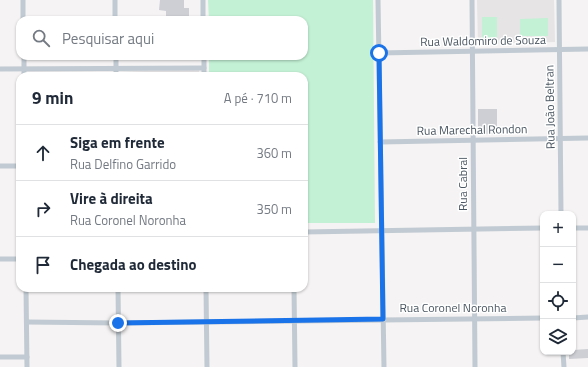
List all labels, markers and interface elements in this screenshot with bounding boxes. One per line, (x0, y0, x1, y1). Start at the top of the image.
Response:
search box (16, 16, 308, 60)
icon: search (30, 27, 52, 49)
text: Pesquisar aqui (62, 27, 154, 50)
street label: Rua Waldomiro de Souza (420, 30, 546, 51)
route start (370, 44, 388, 62)
street label: Rua João Beltran (539, 65, 560, 149)
text: 9 min (32, 85, 73, 111)
text: A pé · 710 m (224, 88, 292, 108)
street label: Rua Marechal Rondon (416, 119, 528, 140)
text: Siga em frente (70, 131, 165, 154)
icon: ahead (32, 142, 54, 164)
text: 360 m (256, 143, 292, 163)
text: Rua Delfino Garrido (70, 154, 176, 174)
street label: Rua Cabral (453, 157, 472, 211)
text: Vire à direita (70, 187, 153, 210)
icon: right (32, 198, 54, 220)
text: 350 m (256, 199, 292, 219)
text: Rua Coronel Noronha (70, 210, 186, 230)
map controls (540, 211, 576, 355)
button: + (540, 211, 576, 247)
button: − (540, 247, 576, 283)
text: Chegada ao destino (70, 253, 196, 276)
icon: arrive (32, 254, 54, 276)
button: locate (540, 283, 576, 319)
street label: Rua Coronel Noronha (399, 298, 507, 317)
route end (109, 314, 127, 332)
button: layers (540, 319, 576, 355)

